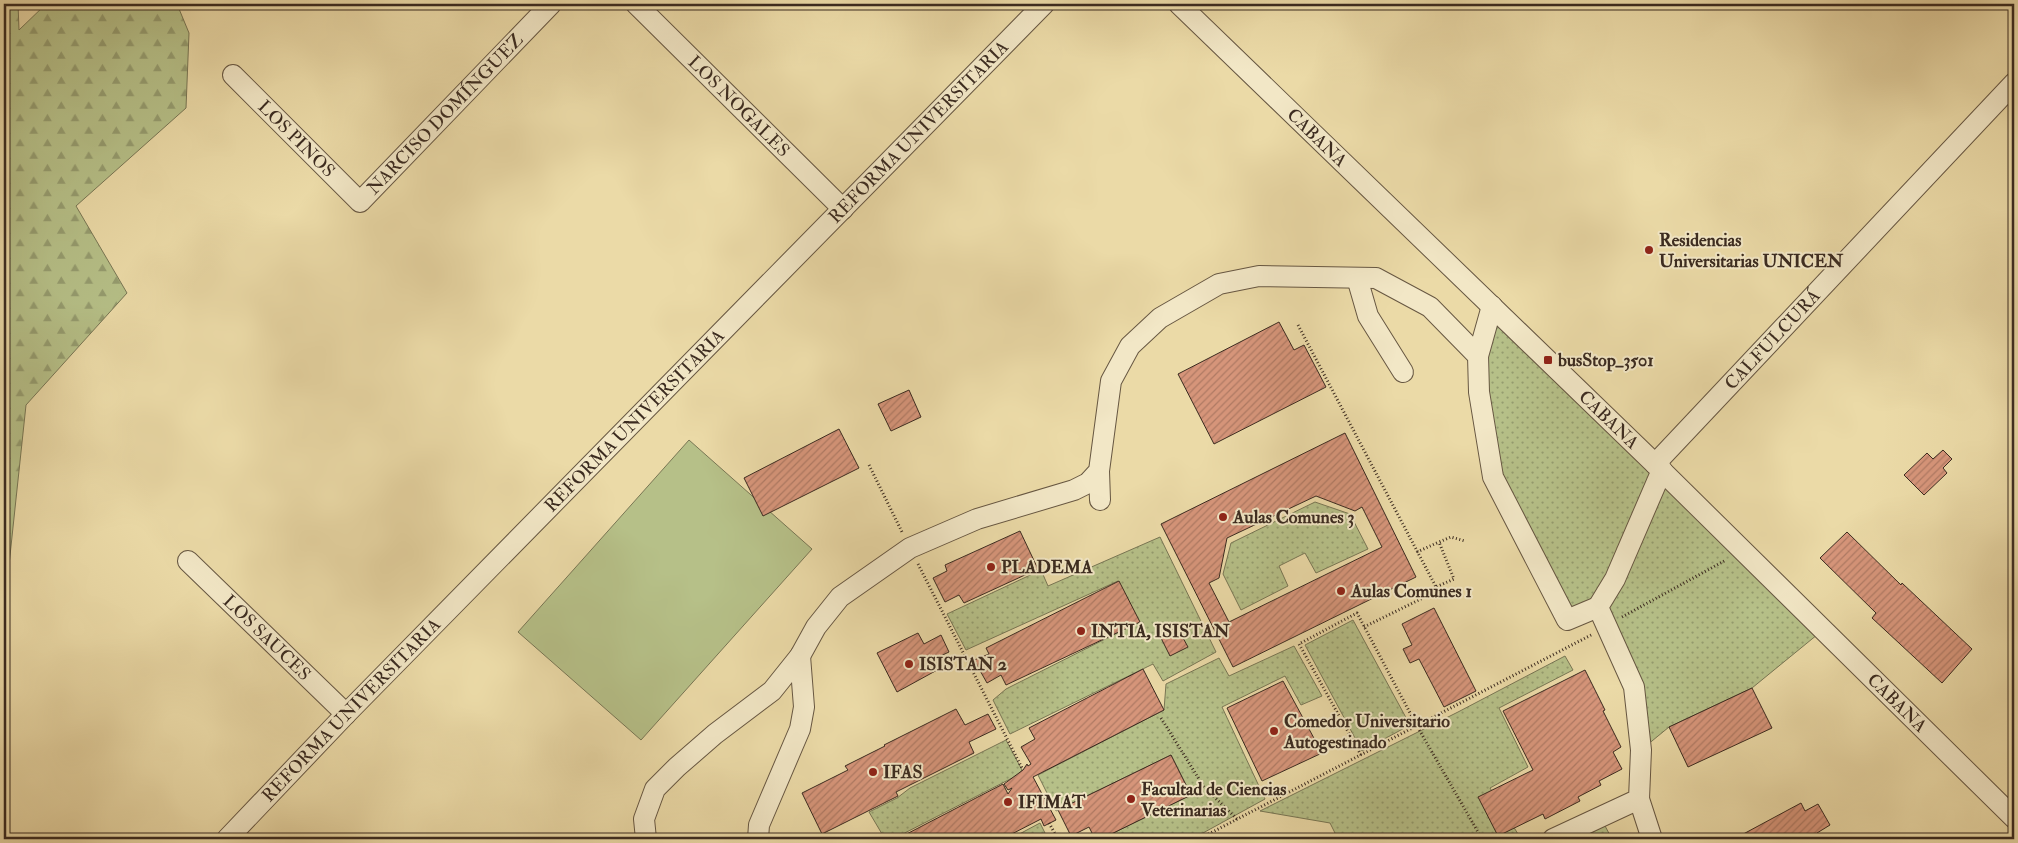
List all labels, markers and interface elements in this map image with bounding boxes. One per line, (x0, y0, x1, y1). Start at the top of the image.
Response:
street label: NARCISO DOMÍNGUEZ (362, 29, 528, 199)
street label: REFORMA UNIVERSITARIA (823, 35, 1014, 228)
street label: LOS NOGALES (683, 50, 795, 162)
street label: LOS PINOS (253, 95, 340, 182)
street label: CABANA (1282, 103, 1352, 172)
place label: Residencias Universitarias UNICEN (1659, 229, 1844, 273)
marker: Residencias Universitarias UNICEN (1643, 244, 1655, 256)
street label: CALFULCURÁ (1719, 284, 1826, 395)
street label: REFORMA UNIVERSITARIA (540, 324, 730, 517)
place label: busStop_3501 (1557, 349, 1654, 372)
marker: busStop_3501 (1542, 354, 1554, 366)
street label: CABANA (1574, 385, 1644, 454)
place label: Aulas Comunes 3 (1232, 506, 1354, 529)
marker: Aulas Comunes 3 (1217, 511, 1229, 523)
place label: PLADEMA (1001, 556, 1093, 579)
marker: PLADEMA (985, 561, 997, 573)
place label: Aulas Comunes 1 (1350, 580, 1472, 603)
marker: Aulas Comunes 1 (1335, 585, 1347, 597)
street label: LOS SAUCES (218, 590, 316, 685)
street label: REFORMA UNIVERSITARIA (257, 613, 446, 807)
place label: INTIA, ISISTAN (1091, 620, 1230, 643)
marker: INTIA, ISISTAN (1075, 625, 1087, 637)
place label: ISISTAN 2 (919, 653, 1007, 676)
marker: ISISTAN 2 (903, 658, 915, 670)
street label: CABANA (1862, 668, 1932, 738)
place label: Comedor Universitario Autogestinado (1283, 710, 1450, 754)
marker: Comedor Universitario Autogestinado (1268, 725, 1280, 737)
place label: IFAS (883, 761, 922, 784)
marker: IFAS (867, 766, 879, 778)
place label: Facultad de Ciencias Veterinarias (1140, 778, 1286, 822)
place label: IFIMAT (1018, 791, 1086, 814)
marker: Facultad de Ciencias Veterinarias (1125, 793, 1137, 805)
marker: IFIMAT (1002, 796, 1014, 808)

